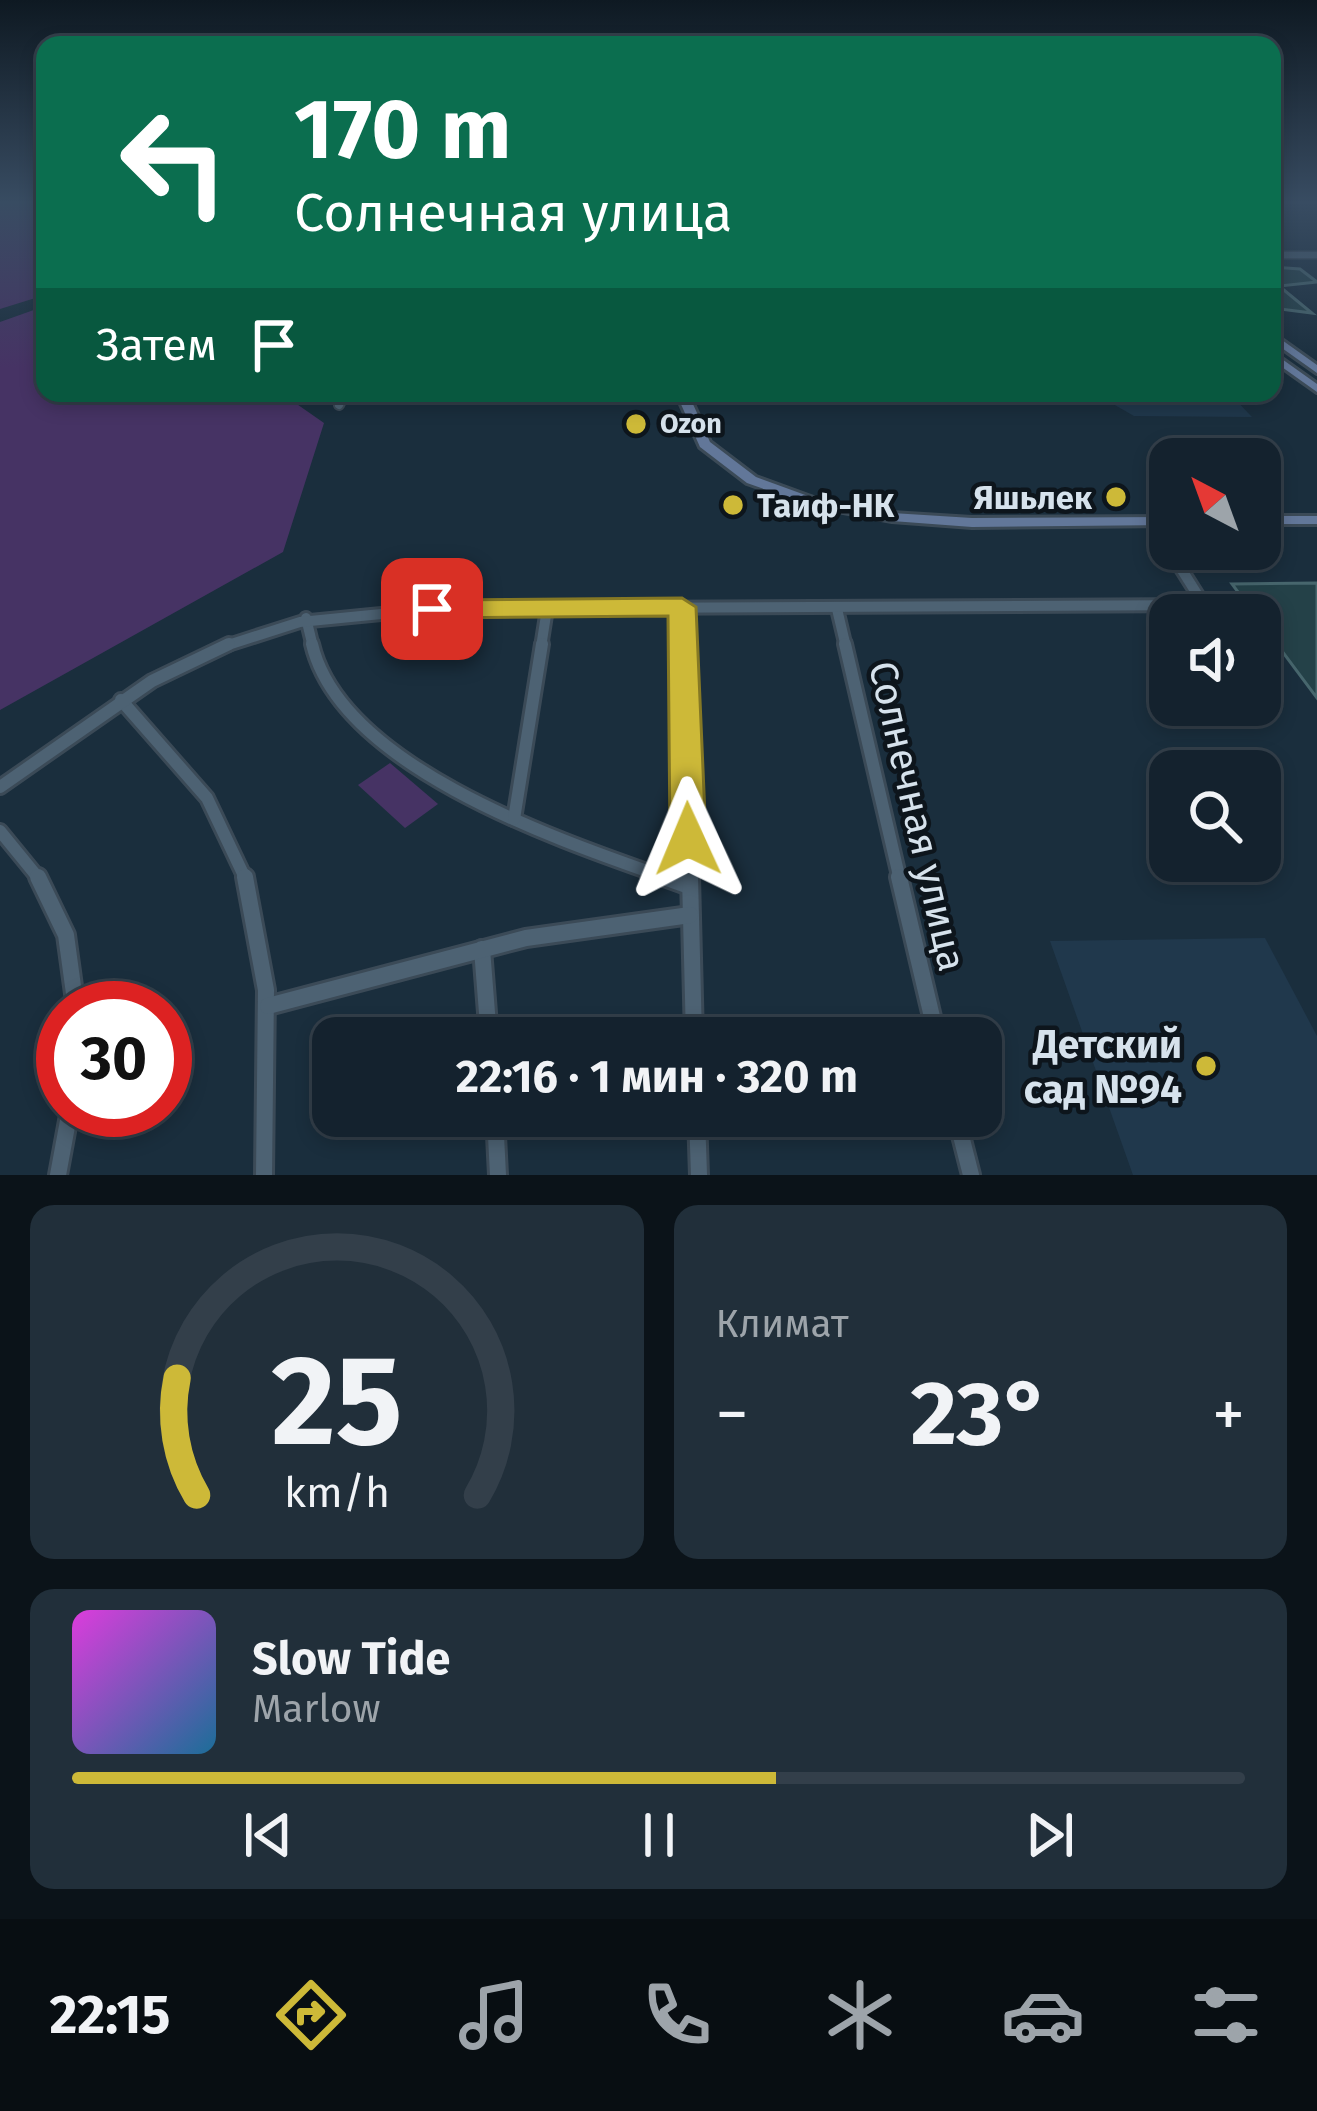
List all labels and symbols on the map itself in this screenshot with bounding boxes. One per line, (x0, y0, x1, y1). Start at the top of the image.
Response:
place label: Ozon (660, 408, 722, 440)
marker: Ozon (623, 411, 649, 437)
north arrow (1149, 438, 1281, 570)
place label: Яшьлек (974, 478, 1093, 518)
marker: Яшьлек (1103, 484, 1129, 510)
place label: Таиф-НК (757, 486, 895, 526)
marker: Таиф-НК (720, 492, 746, 518)
pin (381, 558, 483, 660)
street label: Солнечная улица (859, 657, 975, 976)
position arrow (625, 776, 751, 902)
speed limit sign: 30 (36, 981, 192, 1137)
place label: Детский сад №94 (1024, 1022, 1182, 1113)
marker: Детский сад №94 (1193, 1053, 1219, 1079)

